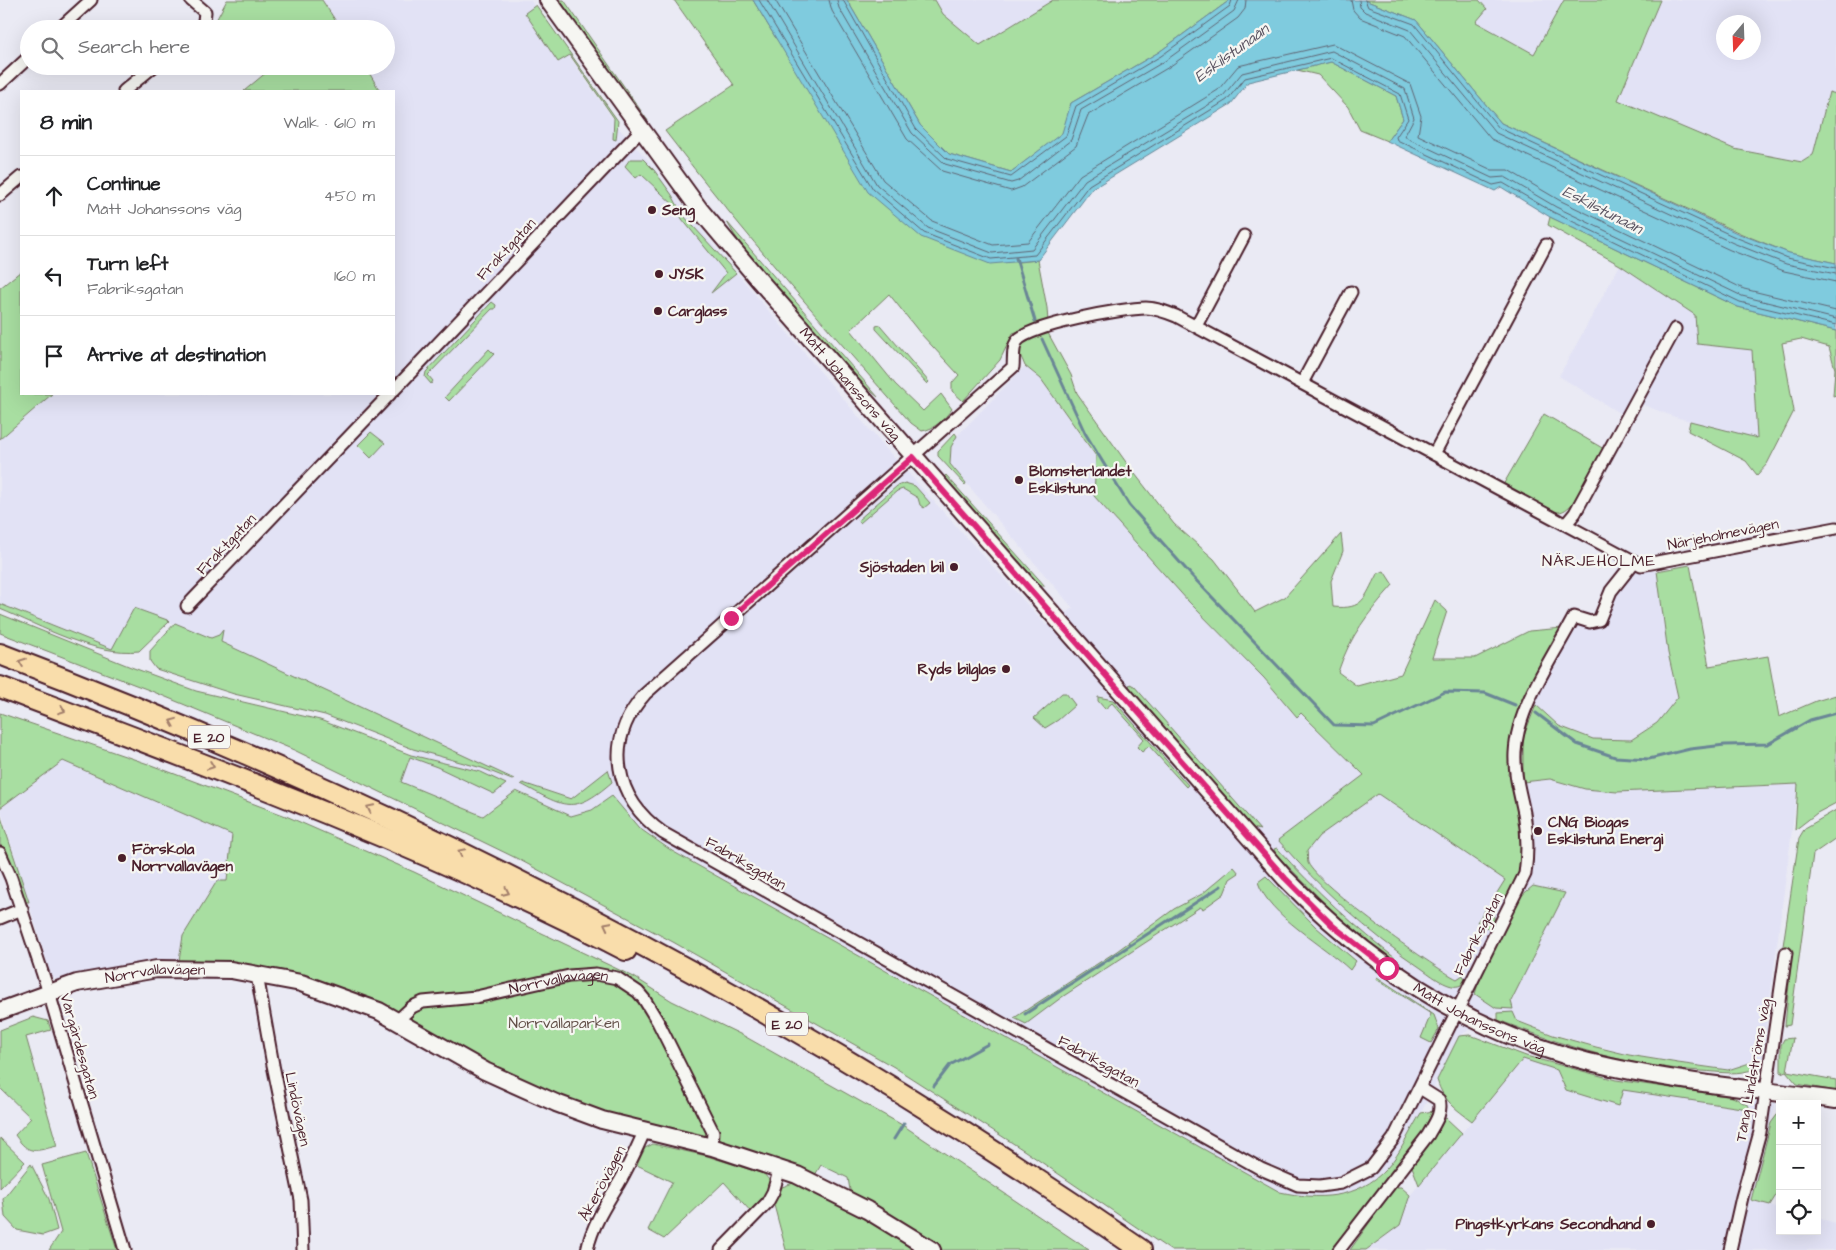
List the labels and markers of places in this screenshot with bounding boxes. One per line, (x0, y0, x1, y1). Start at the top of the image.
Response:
place label: Seng (661, 200, 695, 223)
marker: Seng (646, 204, 658, 216)
place label: JYSK (668, 264, 705, 285)
marker: JYSK (653, 268, 665, 280)
place label: Carglass (668, 301, 728, 324)
marker: Carglass (652, 305, 664, 317)
place label: Blomsterlandet Eskilstuna (1029, 461, 1132, 499)
marker: Blomsterlandet Eskilstuna (1013, 474, 1025, 486)
place label: Sjöstaden bil (859, 557, 945, 578)
marker: Sjöstaden bil (948, 561, 960, 573)
place label: Ryds bilglas (918, 659, 996, 682)
marker: Ryds bilglas (1000, 663, 1012, 675)
place label: CNG Biogas Eskilstuna Energi (1548, 812, 1664, 852)
marker: CNG Biogas Eskilstuna Energi (1532, 825, 1544, 837)
place label: Förskola Norrvallavägen (132, 839, 233, 879)
marker: Förskola Norrvallavägen (116, 852, 128, 864)
place label: Pingstkyrkans Secondhand (1456, 1214, 1641, 1237)
marker: Pingstkyrkans Secondhand (1645, 1218, 1657, 1230)

